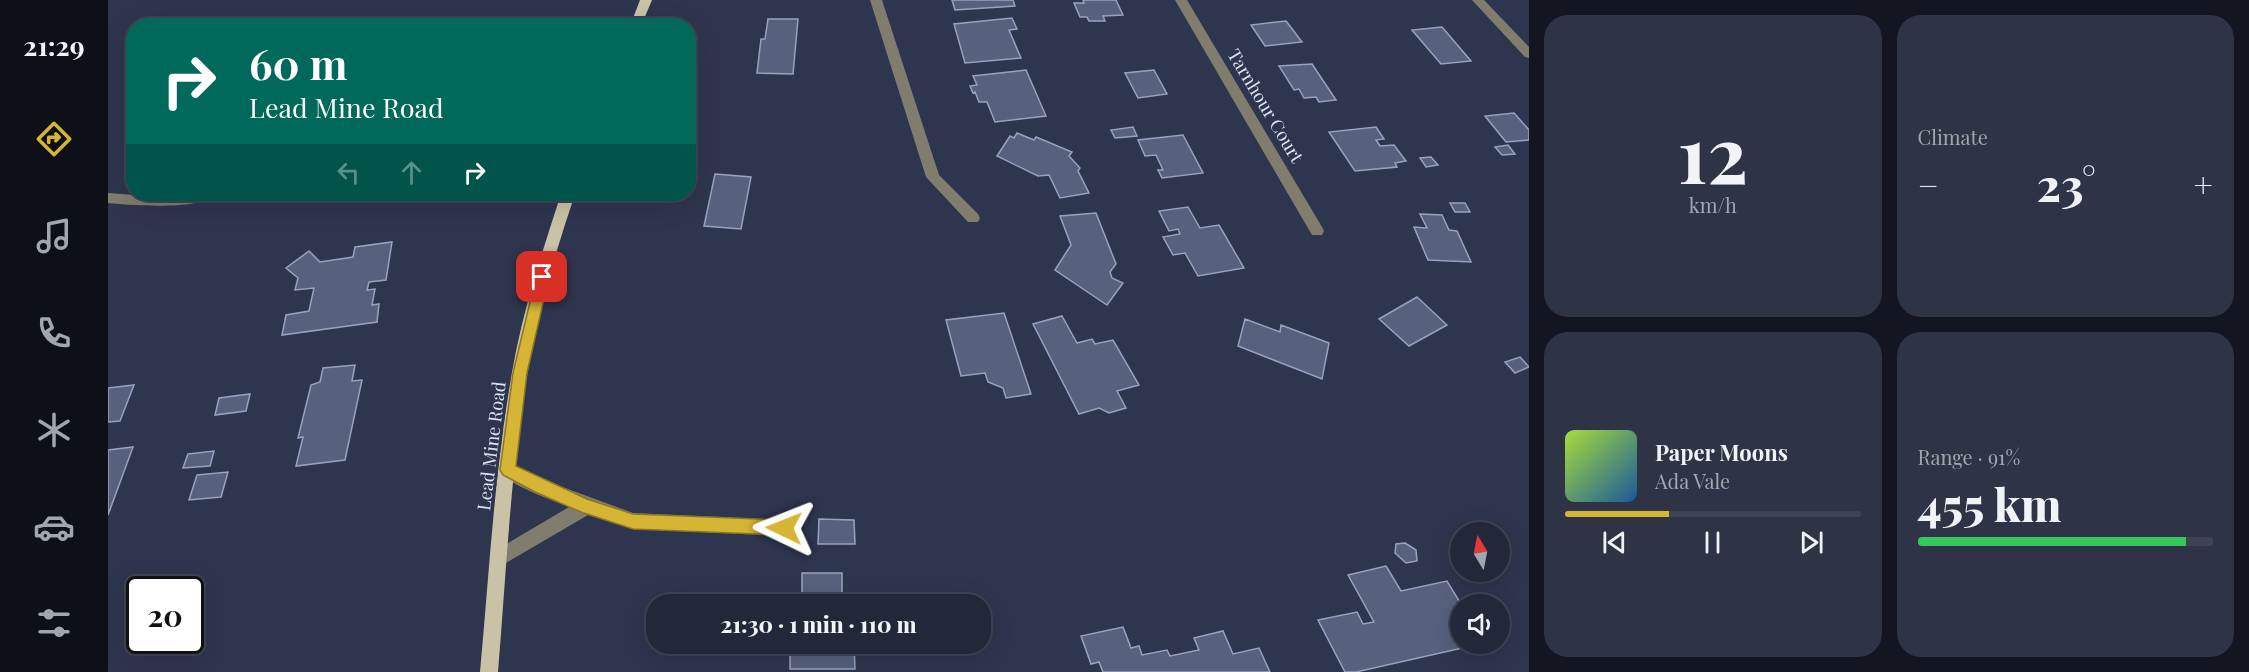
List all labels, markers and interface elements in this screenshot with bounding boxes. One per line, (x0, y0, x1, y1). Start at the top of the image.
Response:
text: 21:29 (23, 27, 85, 63)
text: 60 m (249, 35, 347, 91)
icon: right (150, 42, 228, 120)
street label: Tarnhour Court (1222, 44, 1310, 167)
text: Lead Mine Road (249, 89, 444, 125)
text: 12 (1677, 100, 1748, 204)
icon: directions (33, 118, 75, 160)
text: Climate (1918, 123, 1988, 150)
text: 23° (2037, 153, 2096, 213)
icon: left (332, 156, 365, 189)
icon: ahead (395, 156, 428, 189)
icon: right (458, 156, 491, 189)
text: − (1918, 162, 1939, 206)
text: + (2194, 162, 2213, 206)
text: km/h (1689, 191, 1737, 218)
icon: music (33, 215, 75, 257)
pin (516, 251, 567, 302)
icon: arrive (525, 260, 558, 293)
icon: phone (33, 312, 75, 354)
street label: Lead Mine Road (471, 379, 511, 512)
icon: climate (33, 409, 75, 451)
text: Paper Moons (1655, 437, 1788, 467)
text: Range · 91% (1918, 443, 2020, 470)
text: Ada Vale (1655, 467, 1730, 494)
text: 455 km (1918, 473, 2061, 533)
position arrow (752, 496, 816, 560)
icon: car (33, 506, 75, 548)
north arrow (1450, 522, 1510, 582)
map controls (1450, 522, 1510, 654)
icon: previous (1598, 526, 1631, 559)
icon: pause (1696, 526, 1729, 559)
icon: next (1795, 526, 1828, 559)
speed limit sign: 20 (126, 576, 204, 654)
button: sound (1450, 594, 1510, 654)
icon: filters (33, 602, 75, 644)
text: 21:30 · 1 min · 110 m (721, 609, 916, 639)

